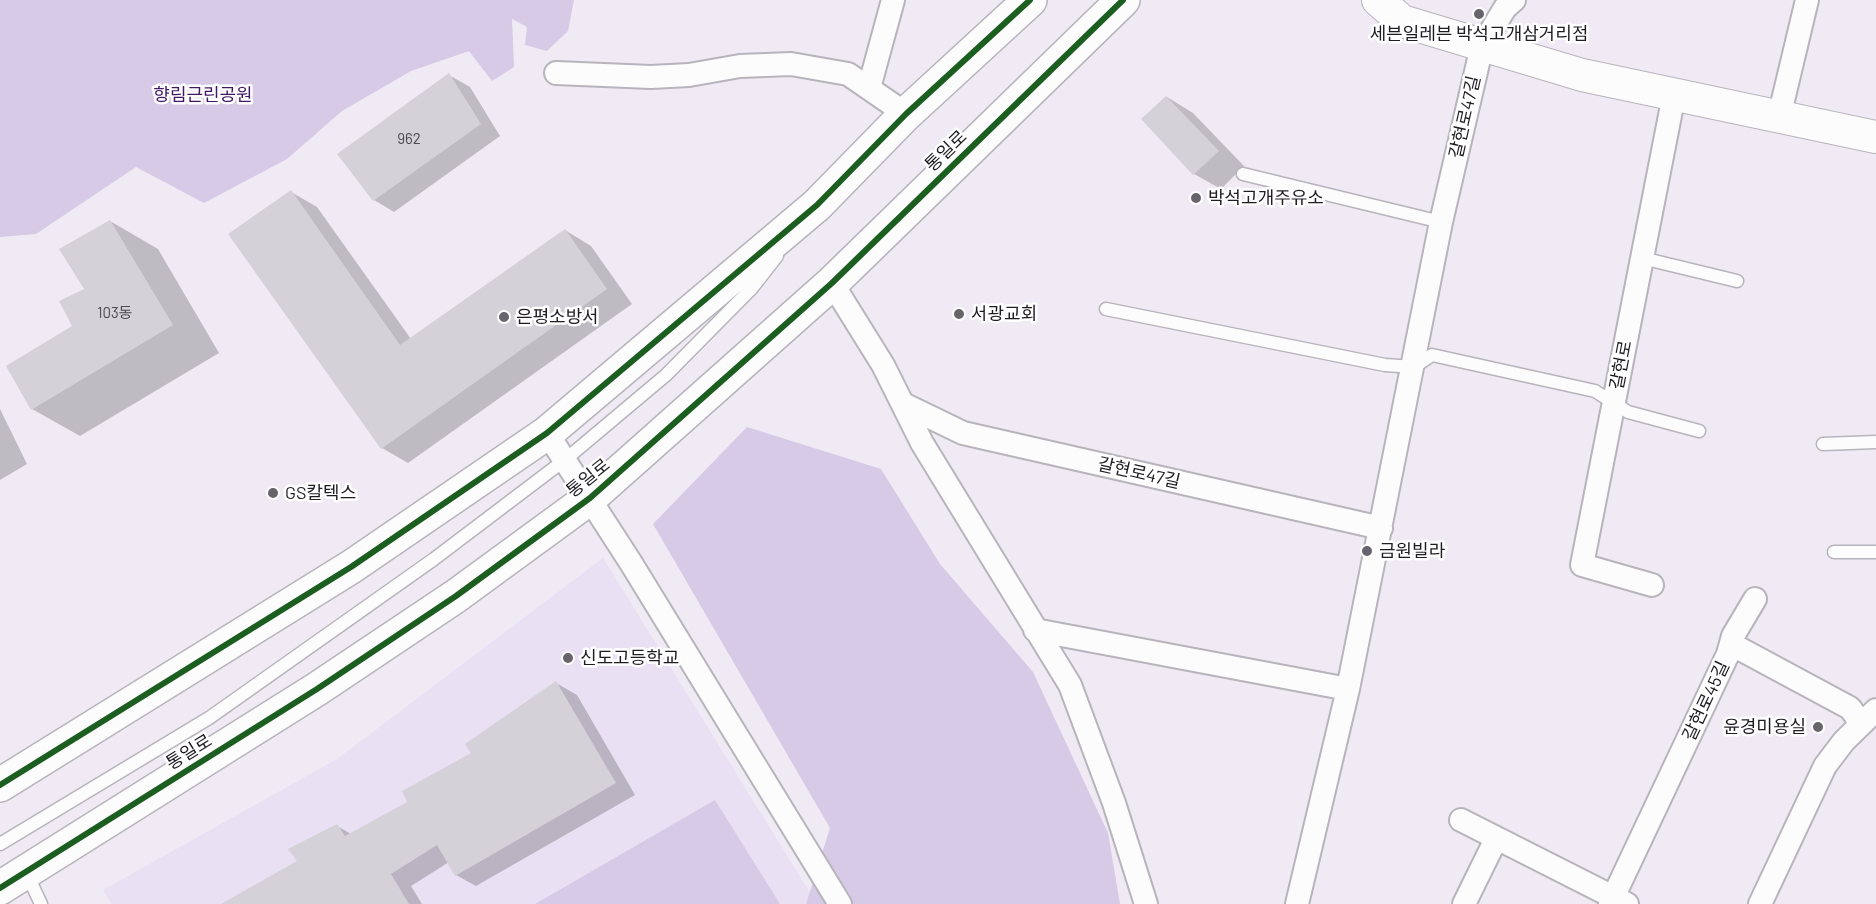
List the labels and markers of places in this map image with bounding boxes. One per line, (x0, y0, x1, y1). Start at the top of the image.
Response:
marker: 세븐일레븐 박석고개삼거리점 (1472, 7, 1486, 21)
place label: 세븐일레븐 박석고개삼거리점 (1370, 23, 1588, 45)
place label: 박석고개주유소 (1208, 187, 1324, 209)
marker: 박석고개주유소 (1189, 191, 1203, 205)
place label: 서광교회 (971, 303, 1037, 325)
place label: 은평소방서 (516, 306, 599, 328)
marker: 서광교회 (952, 307, 966, 321)
marker: 은평소방서 (497, 310, 511, 324)
place label: GS칼텍스 (285, 482, 356, 504)
marker: GS칼텍스 (266, 486, 280, 500)
place label: 금원빌라 (1379, 540, 1445, 562)
marker: 금원빌라 (1360, 544, 1374, 558)
place label: 신도고등학교 (580, 647, 679, 669)
marker: 신도고등학교 (561, 651, 575, 665)
place label: 윤경미용실 (1723, 716, 1806, 738)
marker: 윤경미용실 (1811, 720, 1825, 734)

